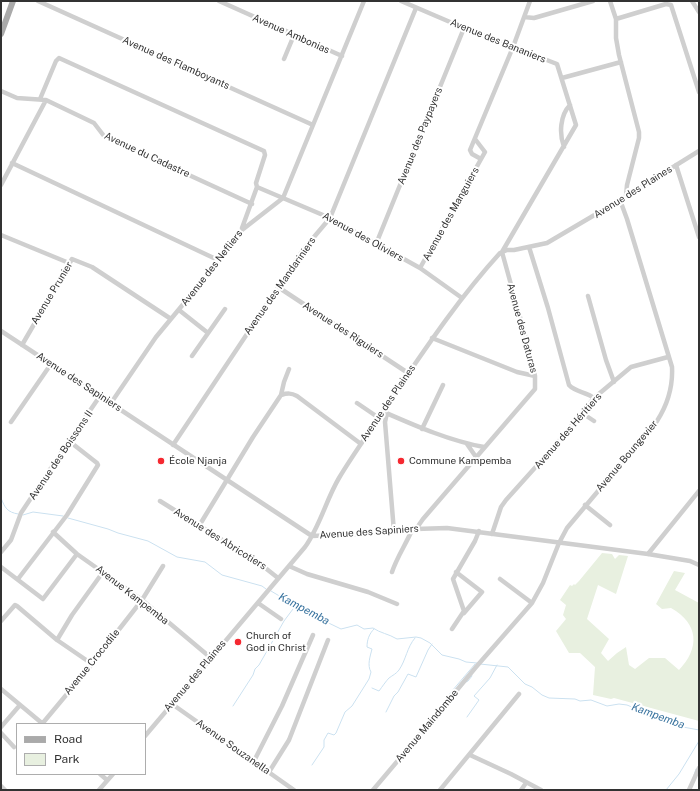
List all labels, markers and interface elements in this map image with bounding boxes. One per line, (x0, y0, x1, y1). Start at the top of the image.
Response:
street label: Avenue Ambonias (251, 12, 331, 56)
street label: Avenue des Bananiers (448, 16, 548, 66)
street label: Avenue des Flamboyants (121, 34, 231, 92)
street label: Avenue des Paypayers (395, 86, 445, 186)
street label: Avenue du Cadastre (102, 130, 192, 180)
street label: Avenue des Plaines (592, 163, 674, 221)
street label: Avenue des Manguiers (420, 165, 482, 263)
street label: Avenue des Oliviers (320, 210, 406, 264)
street label: Avenue des Nefliers (179, 228, 245, 308)
street label: Avenue des Mandariniers (242, 235, 318, 337)
street label: Avenue Prunier (29, 260, 75, 326)
street label: Avenue des Daturas (504, 282, 540, 374)
street label: Avenue des Riguiers (300, 299, 386, 361)
street label: Avenue des Sapiniers (34, 350, 124, 414)
street label: Avenue des Plaines (358, 362, 418, 444)
street label: Avenue des Héritiers (532, 391, 604, 471)
street label: Avenue des Boissons II (27, 408, 95, 502)
street label: Avenue Boungevier (594, 418, 660, 494)
place label: École Njanja (169, 455, 227, 467)
place label: Commune Kampemba (409, 455, 511, 467)
marker: École Njanja (156, 456, 166, 466)
marker: Commune Kampemba (396, 456, 406, 466)
street label: Avenue des Abricotiers (171, 506, 269, 572)
street label: Avenue des Sapiniers (319, 523, 419, 541)
street label: Avenue Kampemba (93, 563, 171, 627)
water label: Kampemba (276, 590, 332, 628)
street label: Avenue Crocodile (62, 627, 122, 697)
place label: Church of God in Christ (246, 630, 306, 654)
marker: Church of God in Christ (233, 637, 243, 647)
street label: Avenue des Plaines (162, 638, 228, 714)
street label: Avenue Maindombe (393, 687, 461, 765)
water label: Kampemba (630, 700, 686, 732)
street label: Avenue Souzanella (193, 717, 273, 777)
legend (16, 723, 146, 775)
text: Road (54, 732, 82, 746)
text: Park (54, 752, 80, 766)

